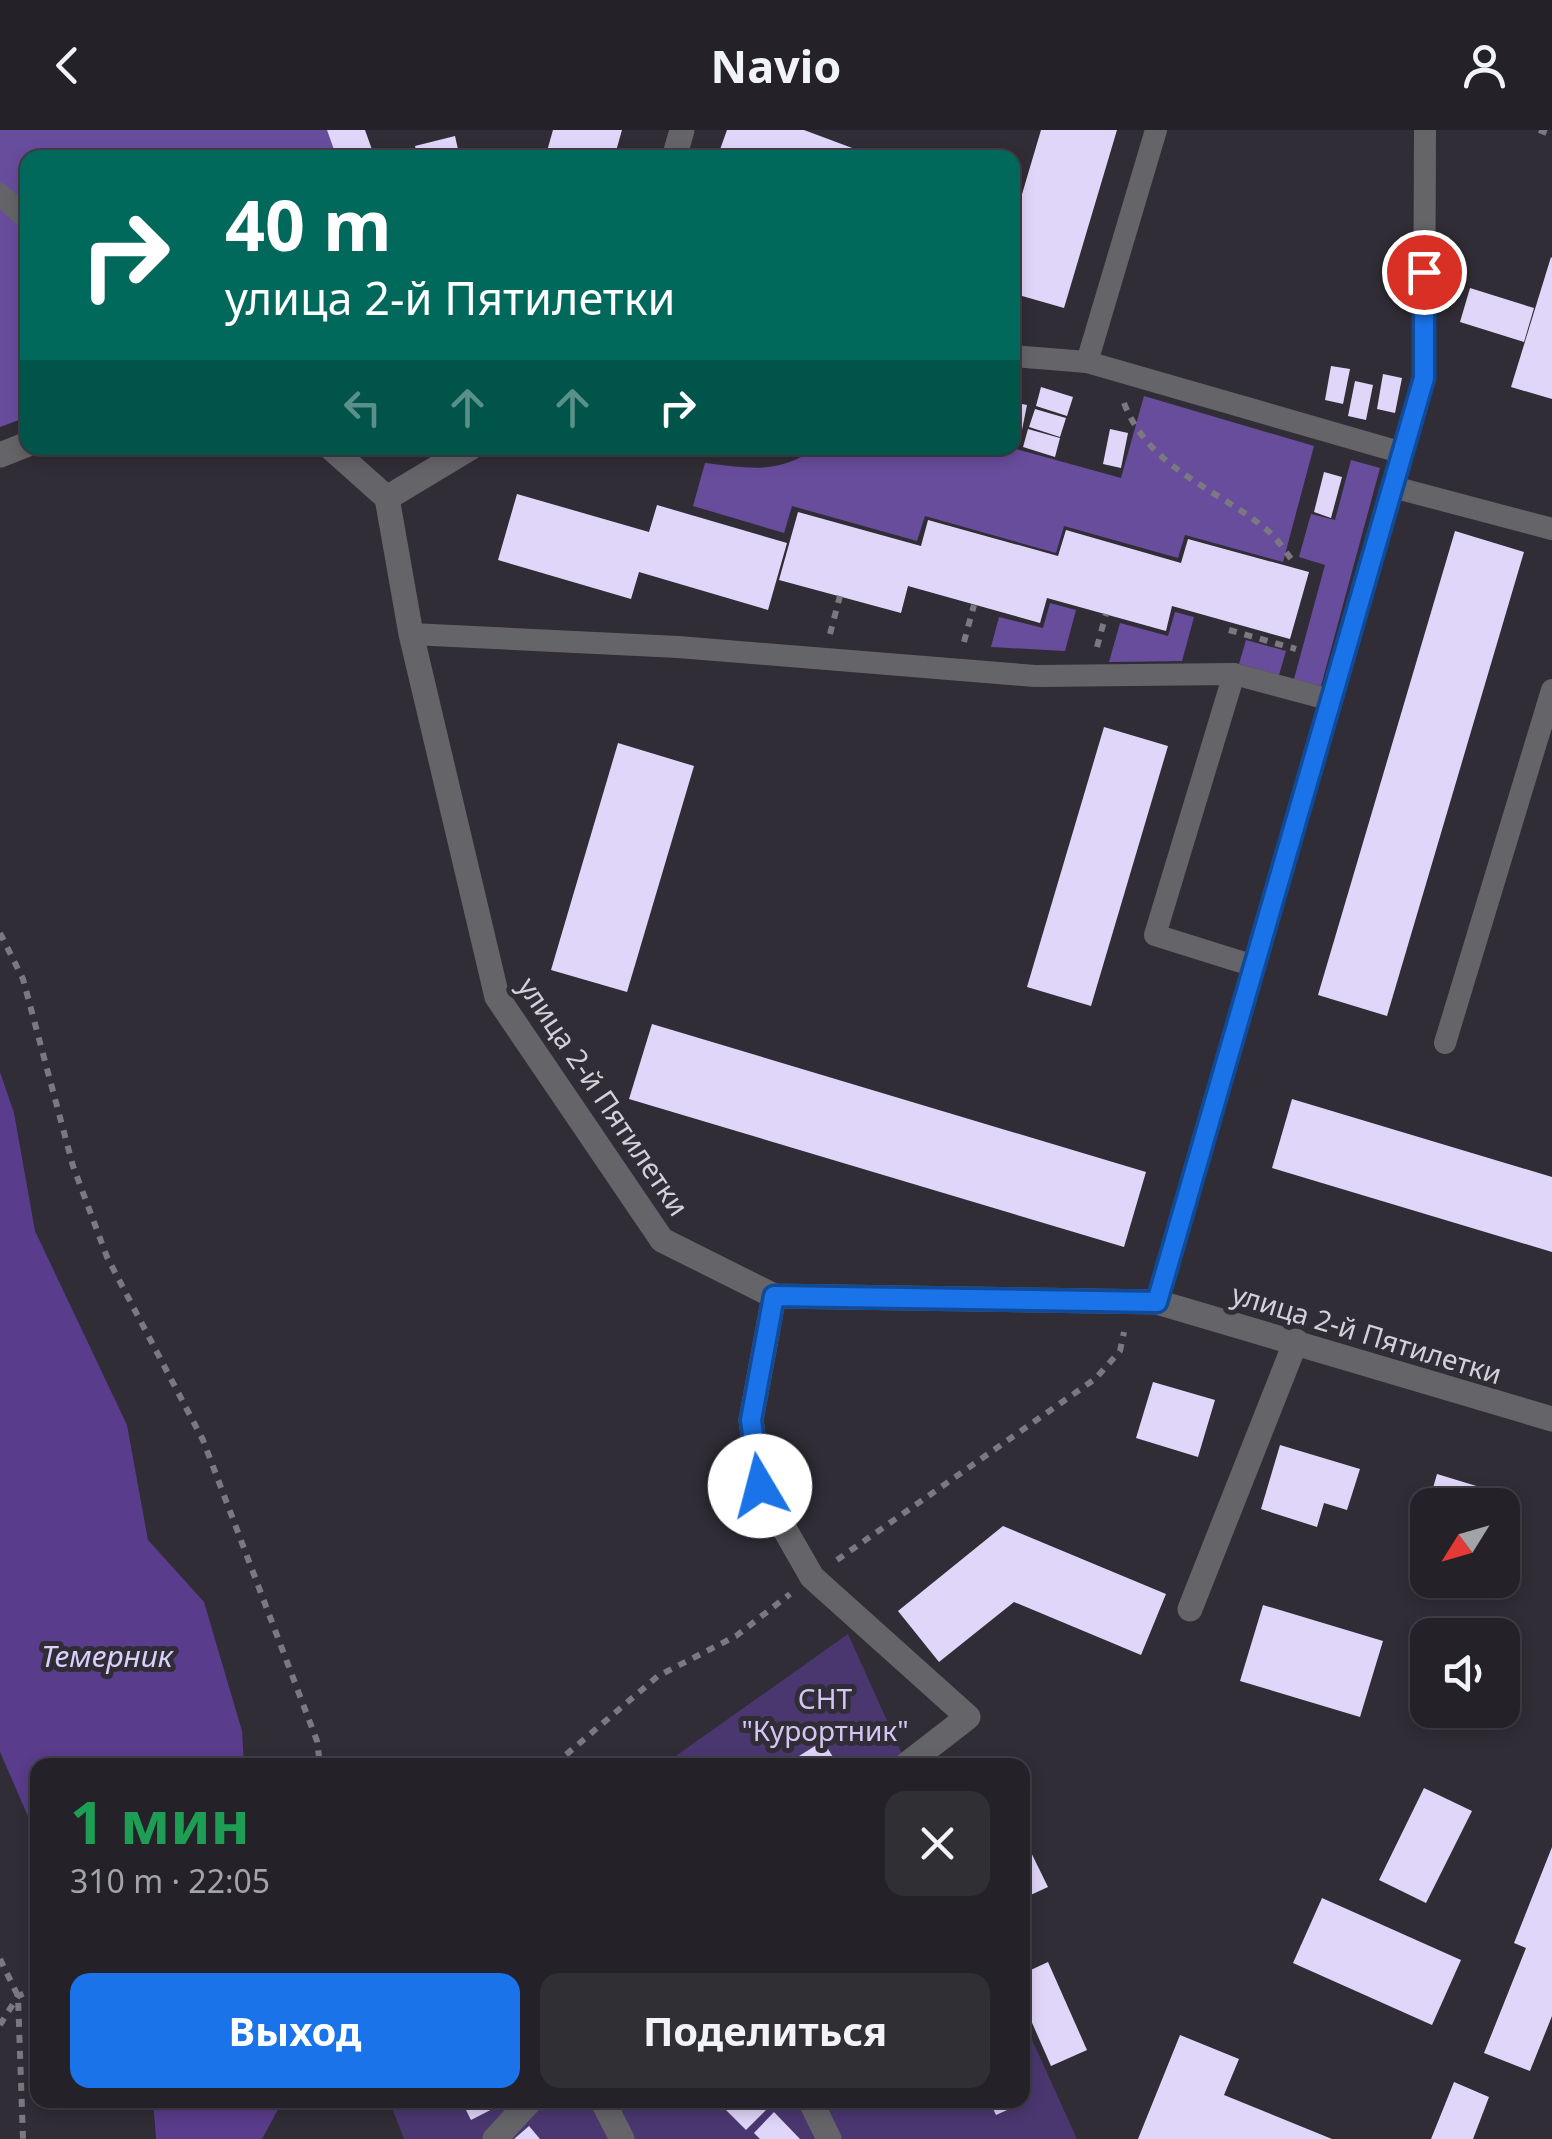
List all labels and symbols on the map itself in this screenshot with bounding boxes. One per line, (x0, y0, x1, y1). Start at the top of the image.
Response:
pin (1382, 230, 1467, 315)
street label: улица 2-й Пятилетки (510, 969, 698, 1223)
street label: улица 2-й Пятилетки (1227, 1274, 1507, 1392)
position arrow (708, 1434, 812, 1538)
north arrow (1410, 1488, 1520, 1598)
water label: Темерник (41, 1635, 175, 1676)
park label: СНТ "Курортник" (741, 1679, 909, 1749)

